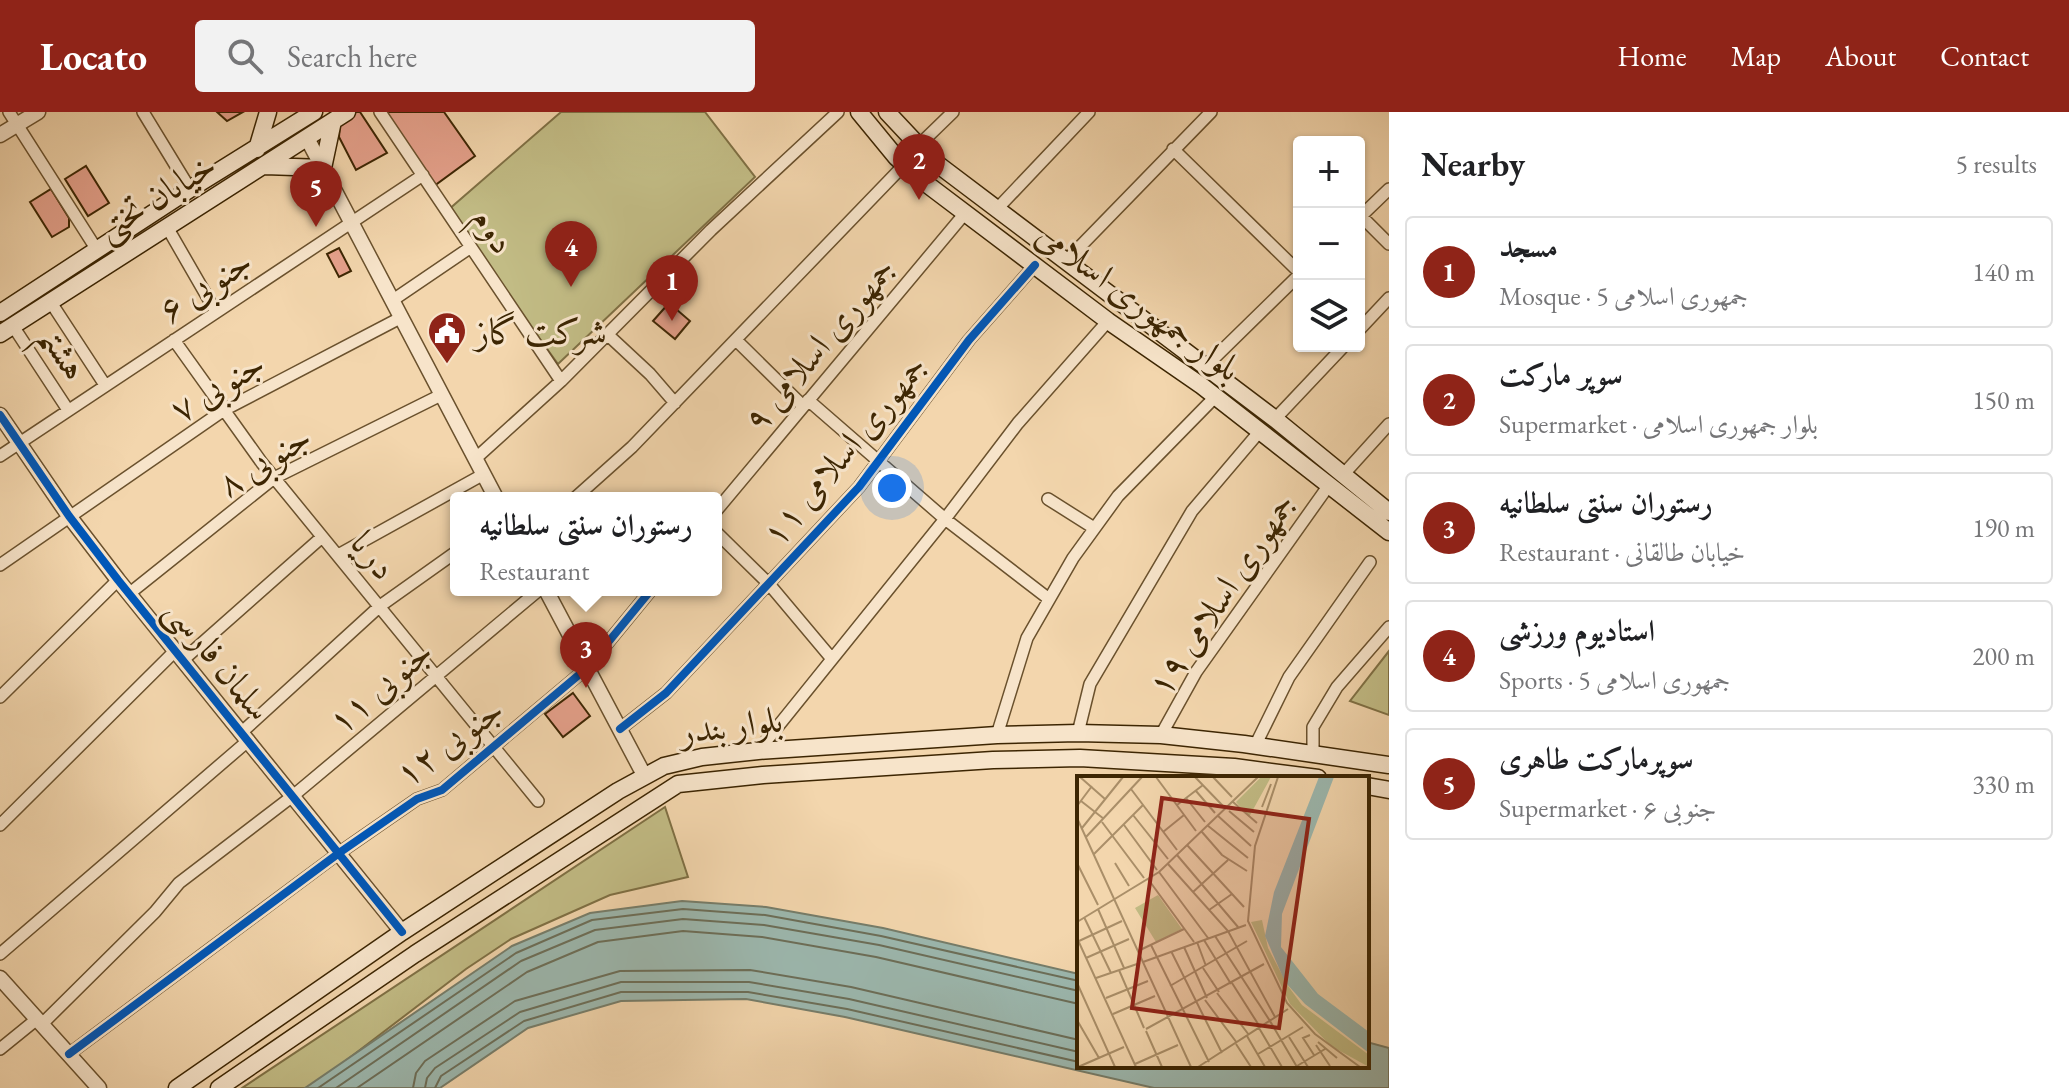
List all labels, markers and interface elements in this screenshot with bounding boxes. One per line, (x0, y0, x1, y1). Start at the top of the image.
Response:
search box (195, 20, 755, 92)
text: Locato (40, 32, 147, 81)
icon: search (223, 34, 267, 78)
text: Search here (287, 37, 417, 76)
text: Home (1617, 38, 1687, 74)
text: Map (1731, 38, 1781, 74)
text: About (1825, 38, 1896, 74)
text: Contact (1940, 38, 2029, 74)
pin: 2 (893, 134, 945, 200)
map controls (1293, 136, 1365, 352)
button: + (1293, 136, 1365, 208)
street label: خیابان تختی (87, 141, 226, 253)
text: Nearby (1421, 142, 1525, 186)
text: 5 results (1956, 147, 2037, 181)
pin: 5 (290, 161, 342, 227)
street label: دوم (455, 197, 527, 267)
button: − (1293, 208, 1365, 280)
street label: بلوار جمهوری اسلامی (1027, 211, 1251, 391)
pin: 4 (545, 221, 597, 287)
text: مسجد (1499, 227, 1558, 266)
street label: ۶ جنوبی (149, 237, 262, 335)
street label: جمهوری اسلامی ۹ (732, 247, 906, 441)
pin: 1 (646, 255, 698, 321)
text: 1 (1442, 255, 1456, 289)
text: 140 m (1972, 255, 2035, 289)
text: Mosque · جمهوری اسلامی 5 (1499, 279, 1748, 313)
button: layers (1293, 280, 1365, 352)
place label: شرکت گاز (472, 308, 607, 356)
public building icon: شرکت گاز (426, 310, 468, 365)
street label: هشتم (19, 315, 99, 395)
street label: ۷ جنوبی (161, 339, 275, 435)
street label: جمهوری اسلامی ۱۱ (750, 345, 938, 555)
text: سوپر مارکت (1499, 355, 1623, 394)
text: 2 (1442, 383, 1456, 417)
text: 150 m (1972, 383, 2035, 417)
text: Supermarket · بلوار جمهوری اسلامی (1499, 407, 1818, 441)
street label: ۸ جنوبی (208, 413, 321, 510)
your location (872, 468, 912, 508)
street label: جمهوری اسلامی ۱۹ (1136, 483, 1306, 705)
text: رستوران سنتی سلطانیه (1499, 483, 1713, 522)
popup (450, 492, 722, 596)
text: رستوران سنتی سلطانیه (479, 505, 693, 544)
text: 3 (1442, 511, 1456, 545)
text: 190 m (1972, 511, 2035, 545)
street label: دریا (340, 521, 408, 589)
text: Restaurant · خیابان طالقانی (1499, 535, 1745, 569)
text: Restaurant (479, 554, 589, 588)
street label: سلمان فارسی (153, 588, 283, 731)
text: استادیوم ورزشی (1499, 611, 1655, 650)
pin: 3 (560, 622, 612, 688)
street label: ۱۱ جنوبی (318, 628, 444, 746)
text: 4 (1442, 639, 1456, 673)
text: 200 m (1972, 639, 2035, 673)
text: Sports · جمهوری اسلامی 5 (1499, 663, 1730, 697)
street label: ۱۲ جنوبی (385, 686, 515, 799)
street label: بلوار بندر (674, 695, 785, 755)
text: سوپرمارکت طاهری (1499, 739, 1694, 778)
text: 5 (1442, 767, 1456, 801)
text: 330 m (1972, 767, 2035, 801)
inset map (1077, 776, 1369, 1068)
text: Supermarket · ۶ جنوبی (1499, 791, 1717, 825)

